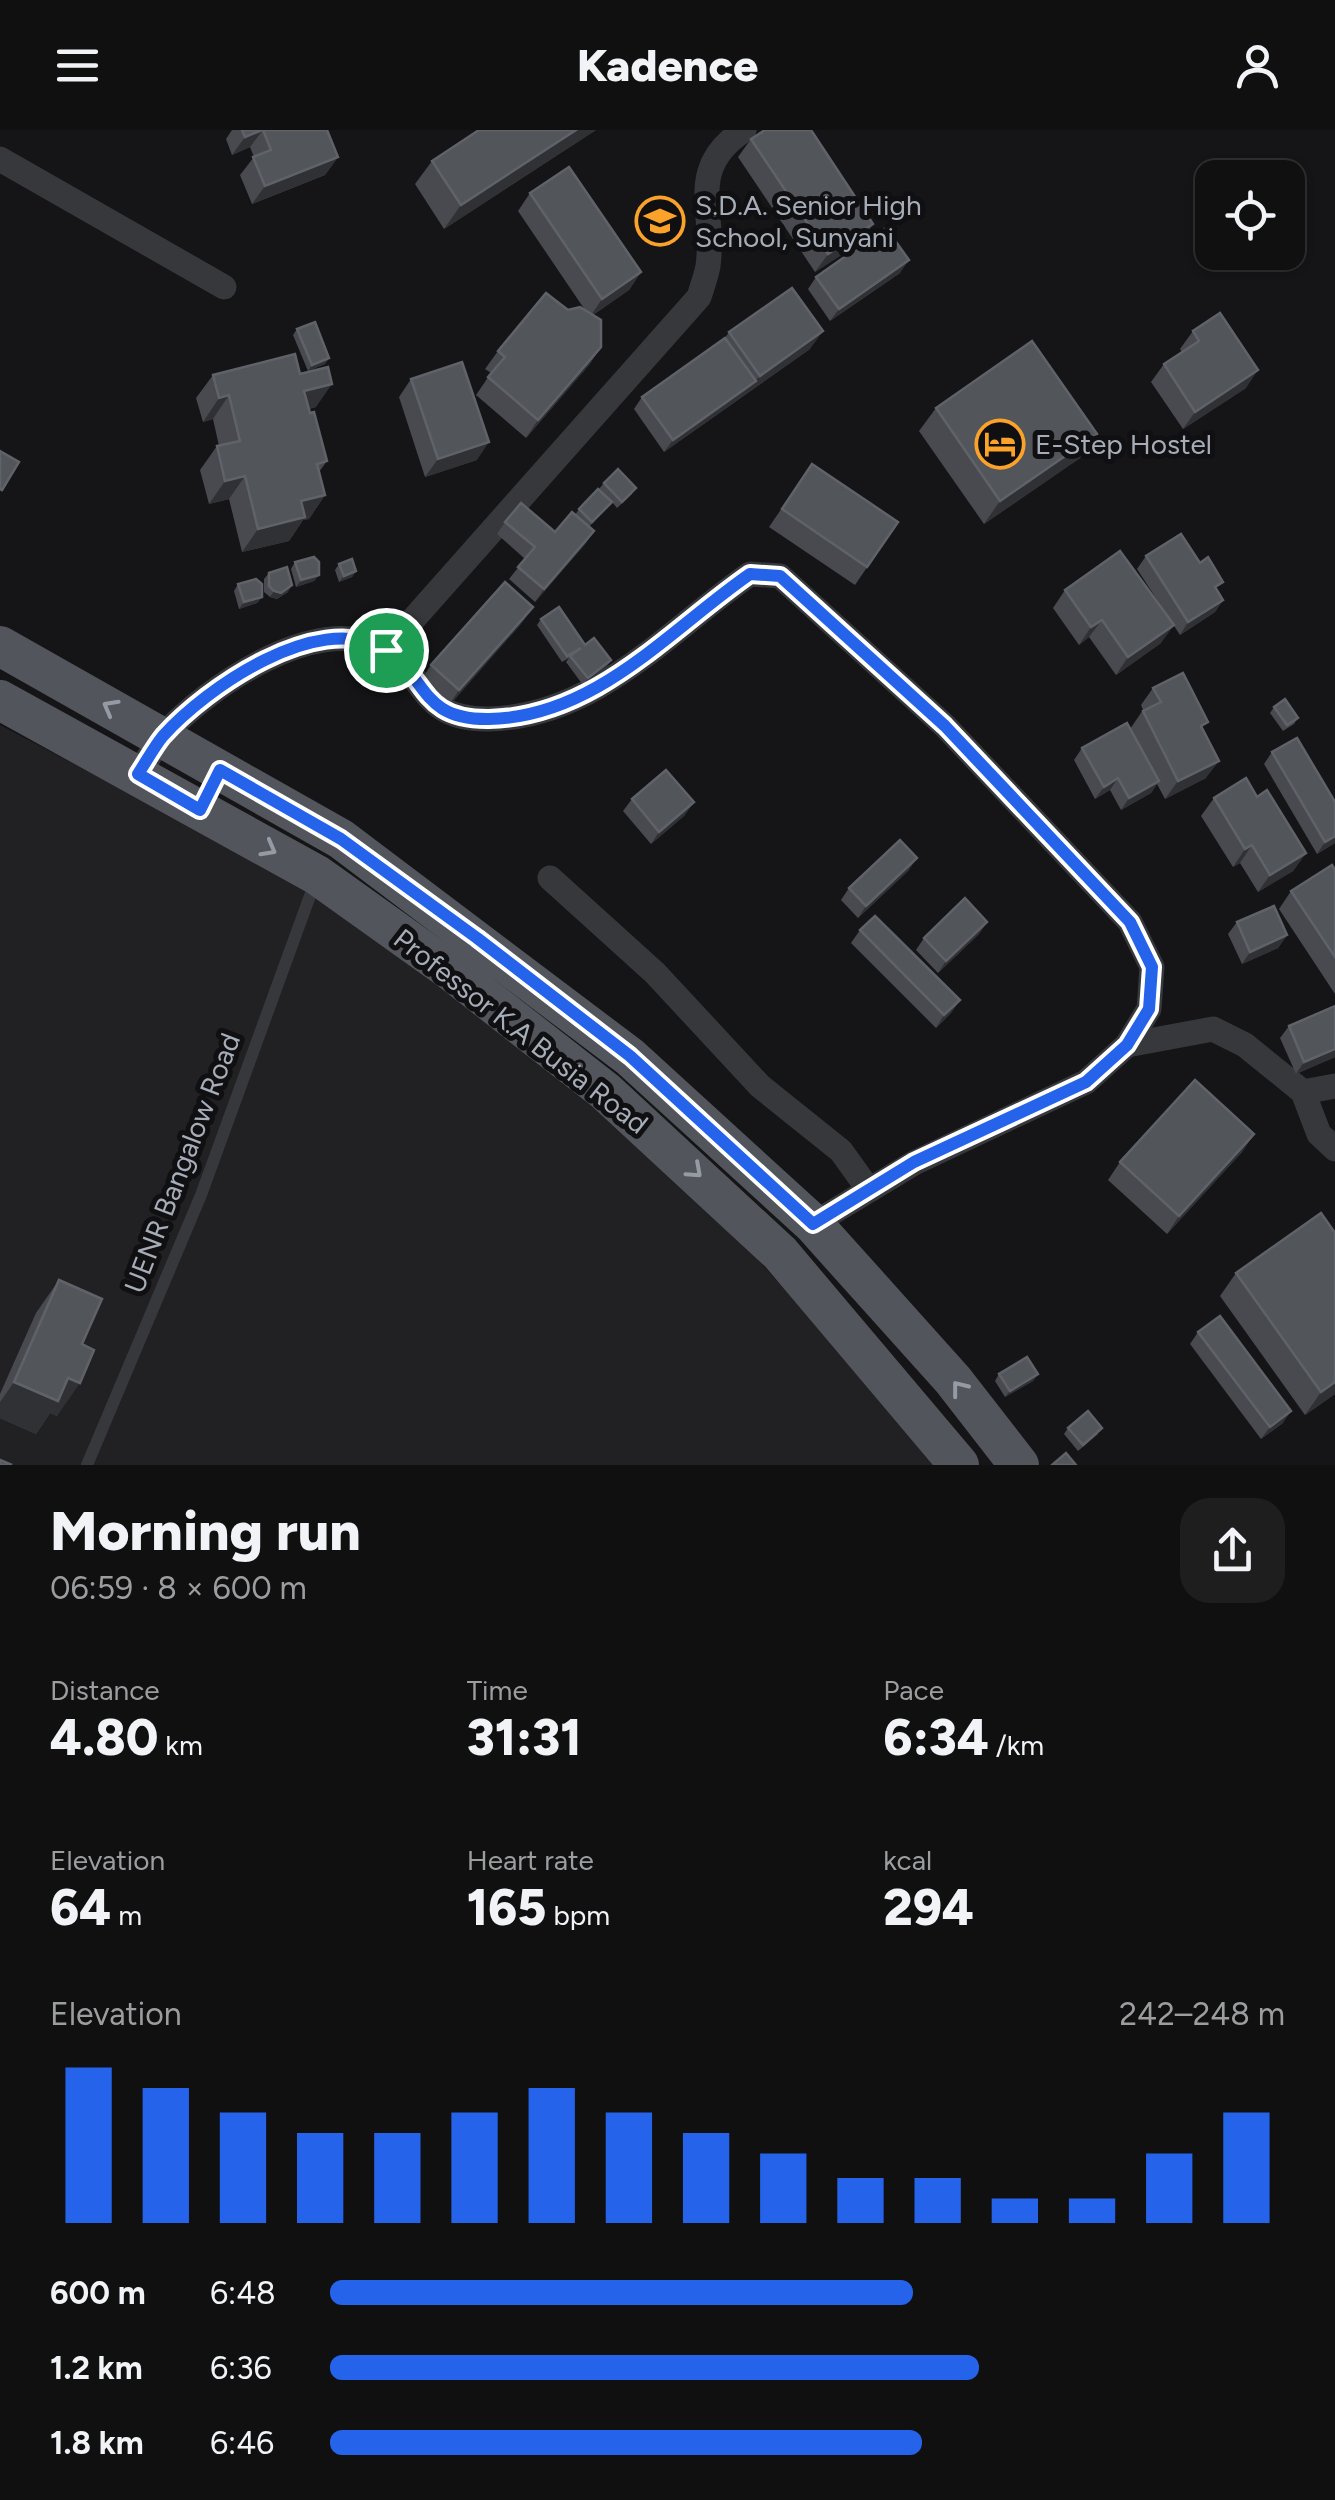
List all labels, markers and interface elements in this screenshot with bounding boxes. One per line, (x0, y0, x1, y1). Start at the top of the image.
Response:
icon: menu (50, 38, 105, 93)
text: Kadence (577, 38, 758, 92)
icon: person (1230, 38, 1285, 93)
map controls (1195, 160, 1305, 270)
button: locate (1195, 160, 1305, 270)
place label: S.D.A. Senior High School, Sunyani (695, 188, 922, 254)
school or university icon: S.D.A. Senior High School, Sunyani (634, 195, 686, 247)
hotel icon: E-Step Hostel (974, 418, 1026, 470)
place label: E-Step Hostel (1035, 427, 1212, 461)
pin (344, 608, 429, 693)
icon: arrive (359, 623, 414, 678)
one-way arrow (103, 700, 121, 720)
one-way arrow (258, 836, 276, 856)
street label: Professor K.A Busia Road (387, 921, 655, 1141)
street label: UENR Bangalow Road (117, 1028, 247, 1298)
one-way arrow (683, 1160, 702, 1178)
one-way arrow (953, 1381, 971, 1399)
text: Morning run (50, 1498, 361, 1564)
button: share (1180, 1498, 1285, 1603)
text: 06:59 · 8 × 600 m (50, 1569, 307, 1607)
text: Distance (50, 1673, 160, 1707)
text: Time (467, 1673, 528, 1707)
text: Pace (883, 1673, 944, 1707)
text: 4.80 (50, 1707, 158, 1768)
text: 31:31 (467, 1707, 582, 1768)
text: 6:34 (883, 1707, 989, 1768)
text: km (158, 1728, 203, 1762)
text: /km (989, 1728, 1044, 1762)
text: Elevation (50, 1843, 165, 1877)
text: Heart rate (467, 1843, 594, 1877)
text: kcal (883, 1843, 932, 1877)
text: 64 (50, 1877, 111, 1938)
text: 165 (467, 1877, 546, 1938)
text: 294 (883, 1877, 974, 1938)
text: m (111, 1898, 142, 1932)
text: bpm (546, 1898, 610, 1932)
text: Elevation (50, 1995, 182, 2033)
text: 242–248 m (1119, 1995, 1285, 2033)
text: 600 m (50, 2274, 146, 2312)
text: 6:48 (210, 2274, 276, 2312)
text: 1.2 km (50, 2349, 143, 2387)
text: 6:36 (210, 2349, 272, 2387)
text: 1.8 km (50, 2424, 144, 2462)
text: 6:46 (210, 2424, 274, 2462)

